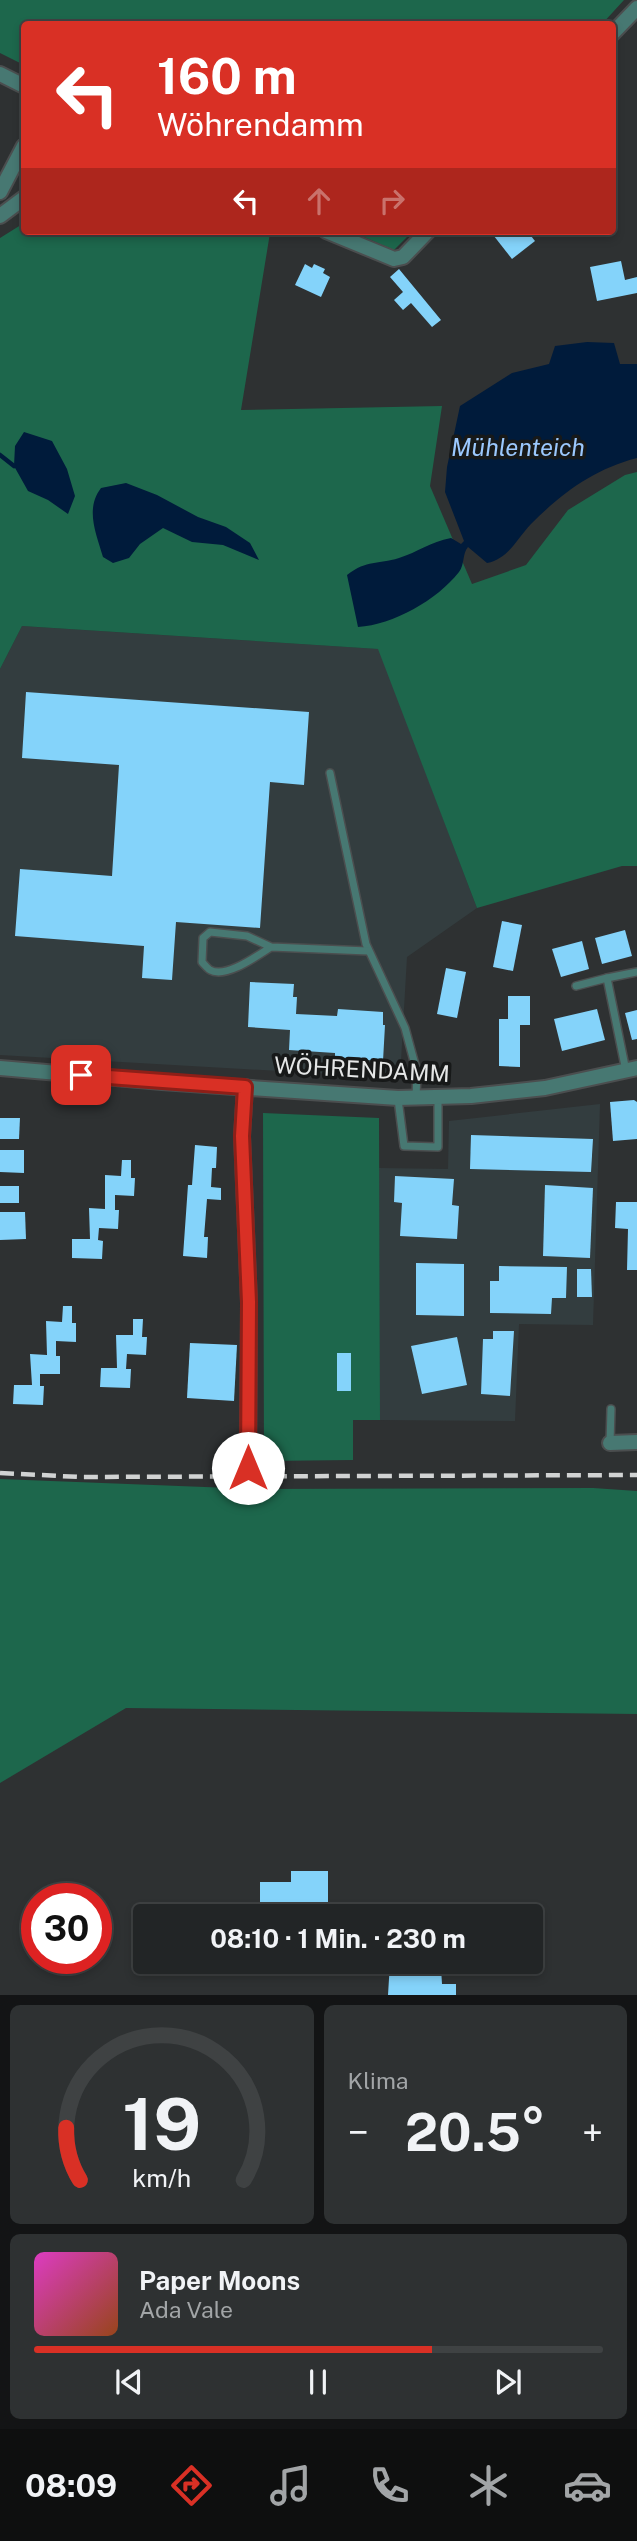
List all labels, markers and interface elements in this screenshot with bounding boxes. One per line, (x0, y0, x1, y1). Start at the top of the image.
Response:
text: 160 m (157, 47, 297, 105)
icon: left (42, 49, 133, 140)
text: Wöhrendamm (157, 106, 364, 143)
icon: left (227, 182, 265, 220)
icon: ahead (300, 182, 338, 220)
icon: right (373, 182, 411, 220)
water label: Mühlenteich (451, 433, 585, 461)
pin (51, 1045, 111, 1105)
street label: WÖHRENDAMM (274, 1051, 450, 1087)
icon: arrive (62, 1056, 100, 1094)
position arrow (211, 1431, 285, 1505)
speed limit sign: 30 (21, 1883, 112, 1974)
text: 08:10 · 1 Min. · 230 m (210, 1923, 466, 1954)
text: Klima (348, 2067, 408, 2094)
text: 19 (122, 2082, 201, 2167)
text: 20.5° (405, 2102, 545, 2163)
text: − (348, 2110, 369, 2155)
text: + (582, 2110, 603, 2155)
text: km/h (132, 2163, 191, 2193)
text: Paper Moons (139, 2265, 300, 2296)
text: Ada Vale (139, 2296, 233, 2323)
icon: previous (110, 2363, 148, 2401)
icon: pause (299, 2363, 337, 2401)
icon: next (489, 2363, 527, 2401)
icon: directions (167, 2461, 216, 2510)
icon: music (266, 2461, 315, 2510)
icon: phone (365, 2461, 414, 2510)
icon: climate (464, 2461, 513, 2510)
icon: car (563, 2461, 612, 2510)
text: 08:09 (25, 2467, 117, 2504)

